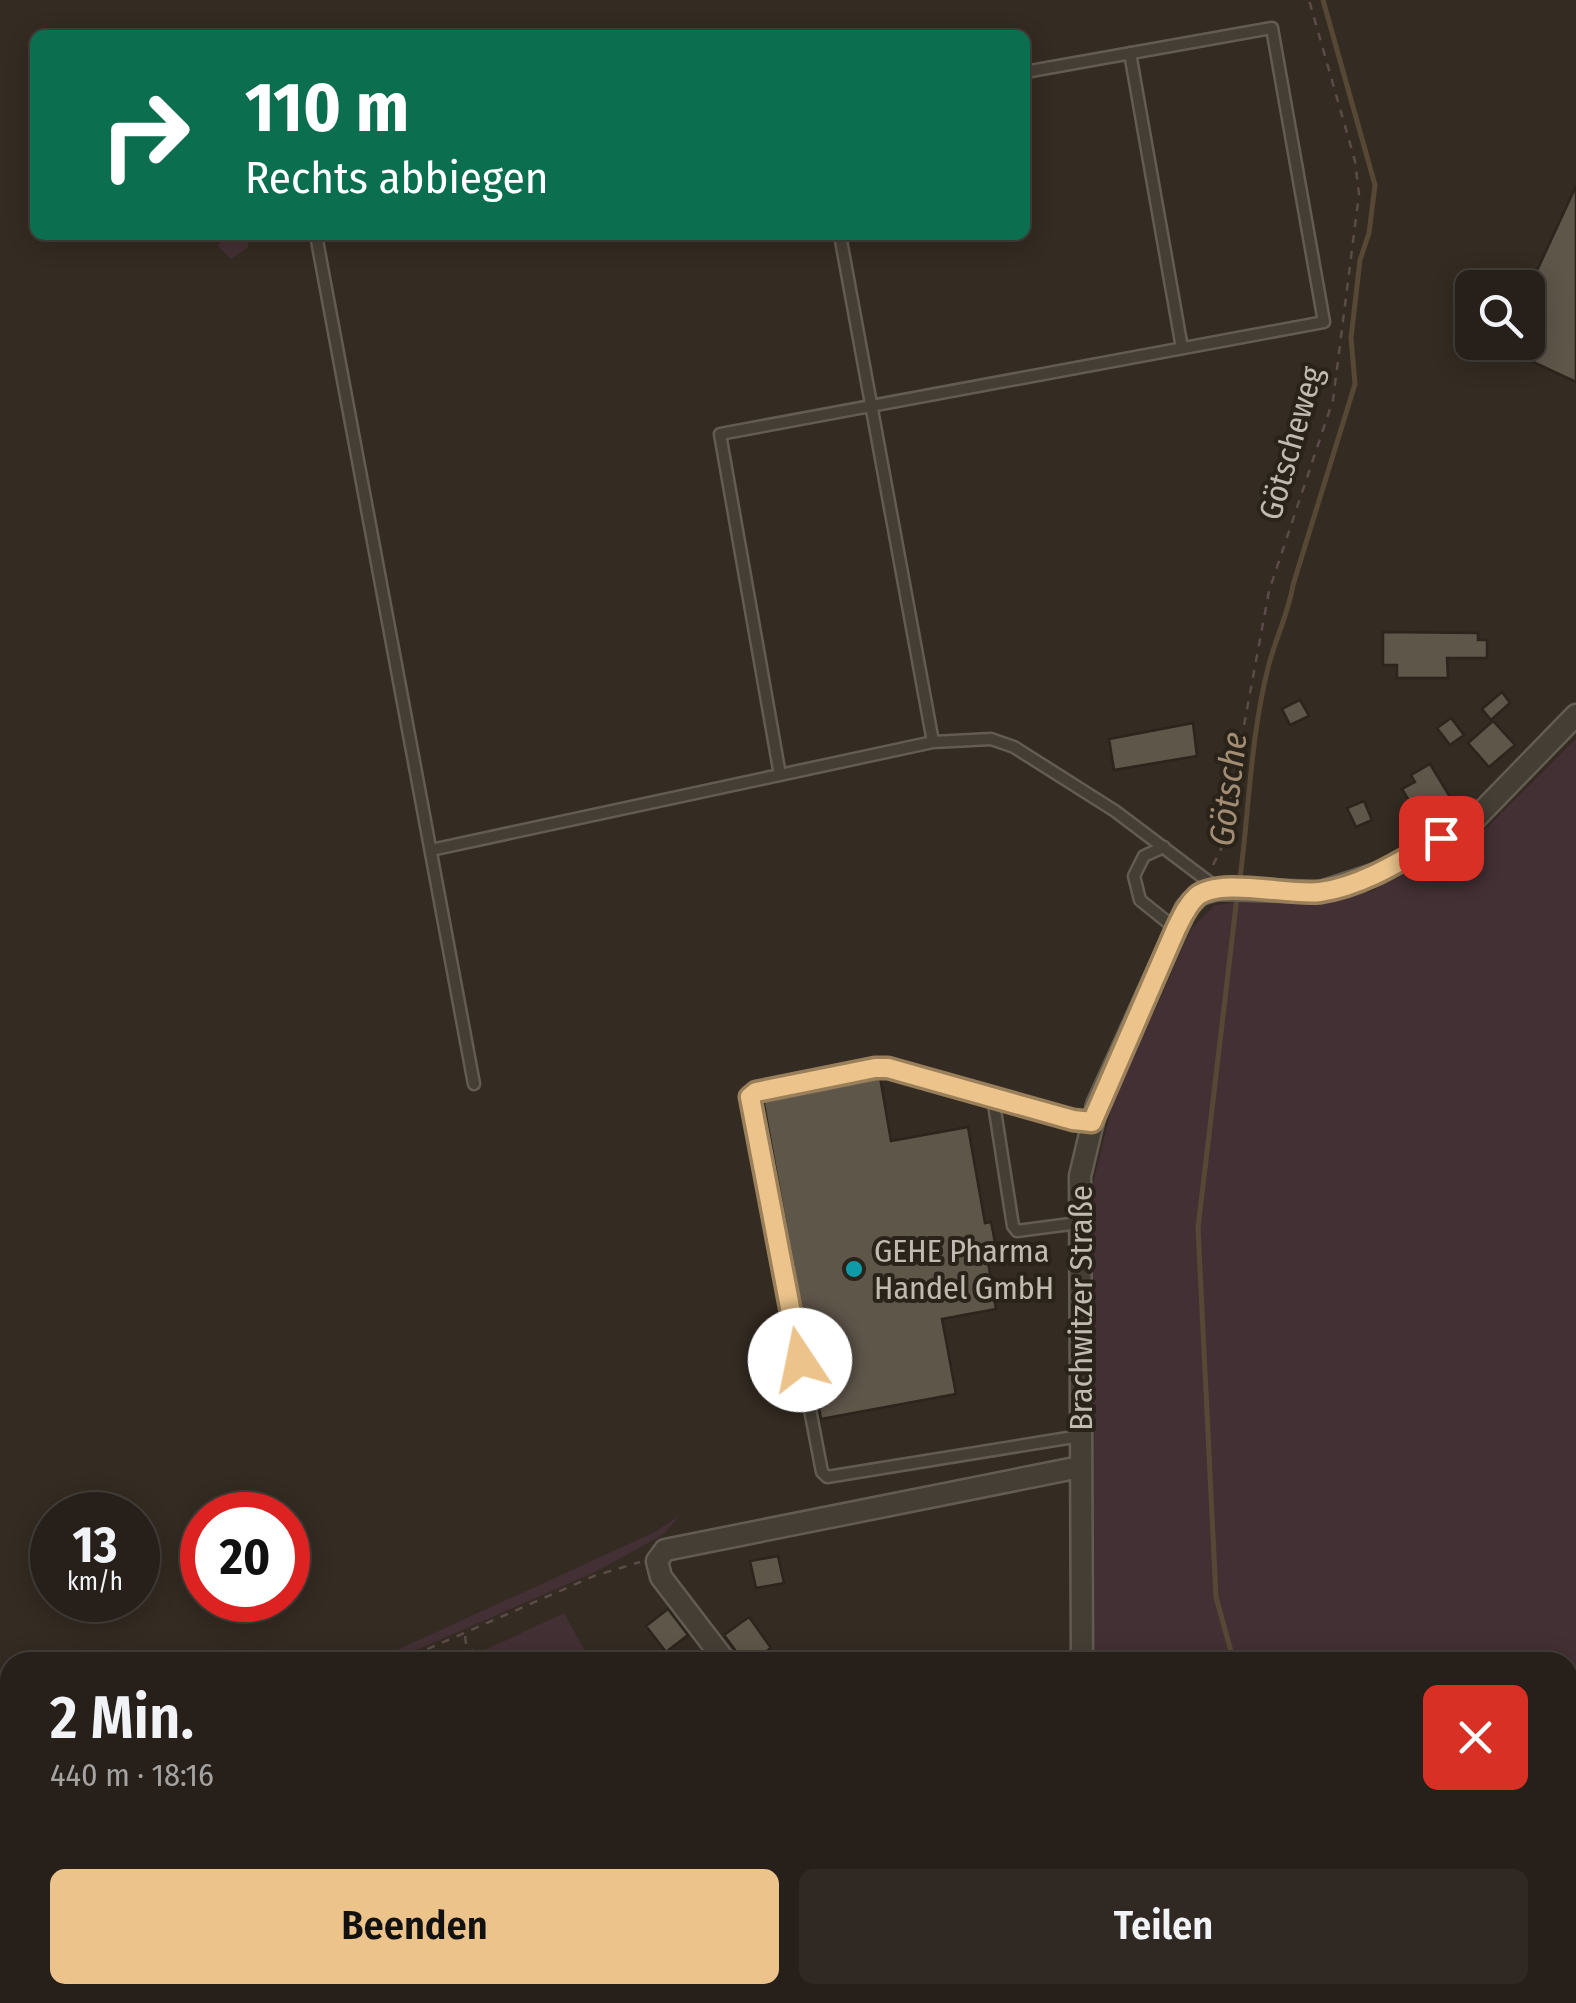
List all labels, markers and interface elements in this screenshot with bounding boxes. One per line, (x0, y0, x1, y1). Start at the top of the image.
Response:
text: 110 m (245, 66, 409, 150)
icon: right (80, 70, 210, 200)
text: Rechts abbiegen (245, 151, 548, 205)
map controls (1455, 270, 1545, 360)
button: search (1455, 270, 1545, 360)
street label: Götscheweg (1251, 362, 1331, 524)
water label: Götsche (1200, 730, 1256, 848)
pin (1399, 796, 1484, 881)
icon: arrive (1414, 811, 1469, 866)
street label: Brachwitzer Straße (1062, 1185, 1100, 1431)
place label: GEHE Pharma Handel GmbH (874, 1232, 1054, 1307)
marker: GEHE Pharma Handel GmbH (843, 1258, 865, 1280)
position arrow (748, 1308, 852, 1412)
speed limit sign: 20 (180, 1492, 310, 1622)
text: 13 (73, 1515, 117, 1575)
text: km/h (67, 1567, 123, 1597)
text: 2 Min. (50, 1682, 194, 1754)
button: close (1423, 1685, 1528, 1790)
text: 440 m · 18:16 (50, 1756, 214, 1794)
button: Beenden (50, 1869, 779, 1984)
button: Teilen (799, 1869, 1528, 1984)

